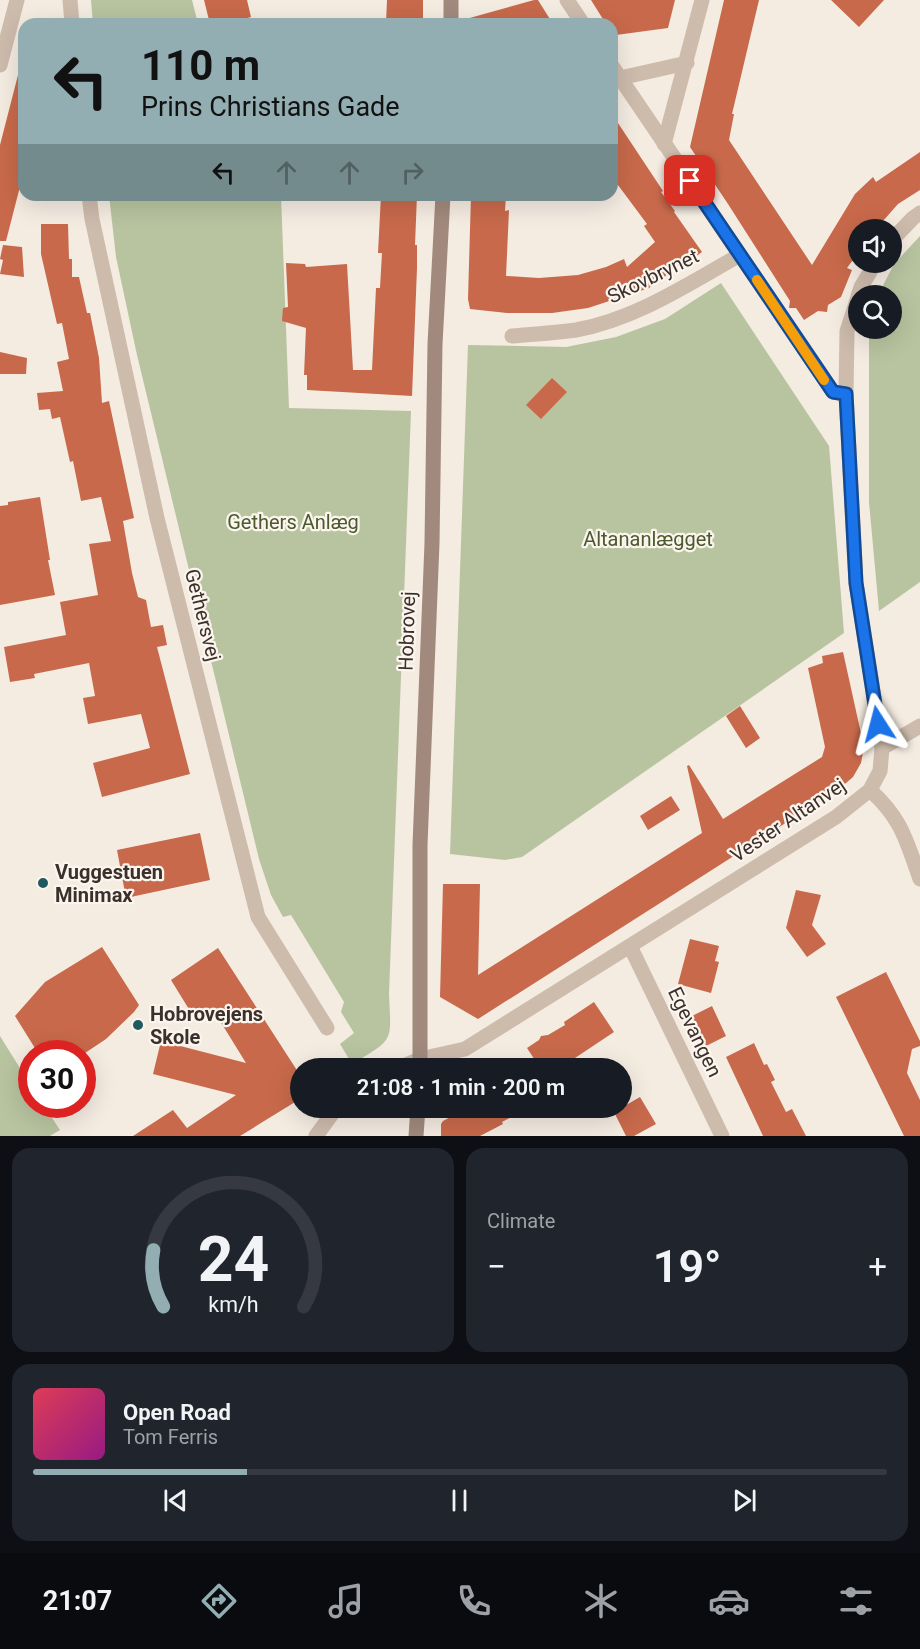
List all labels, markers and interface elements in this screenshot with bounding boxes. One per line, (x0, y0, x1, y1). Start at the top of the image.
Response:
text: 110 m (141, 41, 260, 90)
icon: left (42, 42, 120, 120)
text: Prins Christians Gade (141, 91, 400, 123)
pin (664, 155, 715, 206)
icon: left (207, 156, 240, 189)
icon: ahead (270, 156, 303, 189)
icon: ahead (333, 156, 366, 189)
icon: right (396, 156, 429, 189)
icon: arrive (673, 164, 706, 197)
map controls (848, 219, 902, 339)
button: sound (848, 219, 902, 273)
street label: Skovbrynet (603, 244, 703, 308)
button: search (848, 285, 902, 339)
park label: Gethers Anlæg (227, 510, 359, 534)
park label: Altananlægget (583, 527, 713, 551)
street label: Gethersvej (180, 566, 226, 664)
street label: Hobrovej (394, 591, 420, 671)
position arrow (846, 692, 910, 756)
street label: Vester Altanvej (726, 773, 850, 867)
place label: Vuggestuen Minimax (55, 860, 163, 907)
marker: Vuggestuen Minimax (36, 876, 50, 890)
street label: Egevangen (663, 983, 727, 1081)
place label: Hobrovejens Skole (150, 1002, 263, 1049)
marker: Hobrovejens Skole (131, 1018, 145, 1032)
speed limit sign: 30 (18, 1040, 96, 1118)
text: 21:08 · 1 min · 200 m (357, 1075, 565, 1100)
text: Climate (487, 1209, 555, 1233)
text: 24 (197, 1223, 269, 1296)
text: 19° (653, 1240, 721, 1293)
text: − (487, 1247, 506, 1286)
text: + (868, 1247, 887, 1286)
text: km/h (208, 1292, 258, 1317)
text: Open Road (123, 1400, 231, 1425)
text: Tom Ferris (123, 1425, 218, 1449)
icon: previous (159, 1484, 192, 1517)
icon: pause (443, 1484, 476, 1517)
icon: next (728, 1484, 761, 1517)
icon: directions (198, 1580, 240, 1622)
icon: music (325, 1580, 367, 1622)
icon: phone (453, 1580, 495, 1622)
icon: climate (580, 1580, 622, 1622)
icon: car (708, 1580, 750, 1622)
icon: filters (835, 1580, 877, 1622)
text: 21:07 (43, 1585, 112, 1617)

